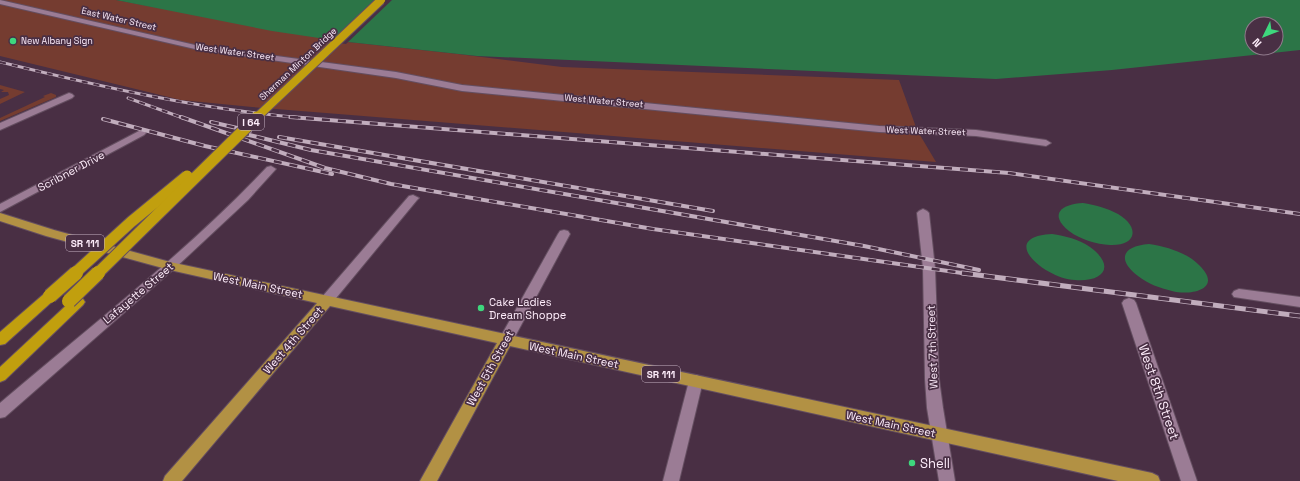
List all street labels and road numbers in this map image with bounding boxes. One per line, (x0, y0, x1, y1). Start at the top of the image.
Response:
street label: East Water Street (80, 5, 158, 33)
street label: Sherman Minton Bridge (257, 25, 339, 103)
street label: West Water Street (195, 41, 275, 63)
street label: West Water Street (564, 92, 644, 110)
road number: I 64 (238, 114, 264, 130)
street label: West Water Street (886, 124, 966, 138)
street label: Scribner Drive (35, 147, 107, 195)
road number: SR 111 (66, 235, 104, 251)
street label: Lafayette Street (100, 259, 176, 327)
street label: West Main Street (212, 269, 304, 301)
street label: West 4th Street (260, 303, 326, 377)
street label: West 7th Street (924, 305, 940, 389)
street label: West 5th Street (463, 328, 517, 408)
street label: West Main Street (528, 339, 620, 371)
street label: West 8th Street (1135, 342, 1183, 442)
road number: SR 111 (642, 366, 680, 382)
street label: West Main Street (845, 408, 937, 440)

